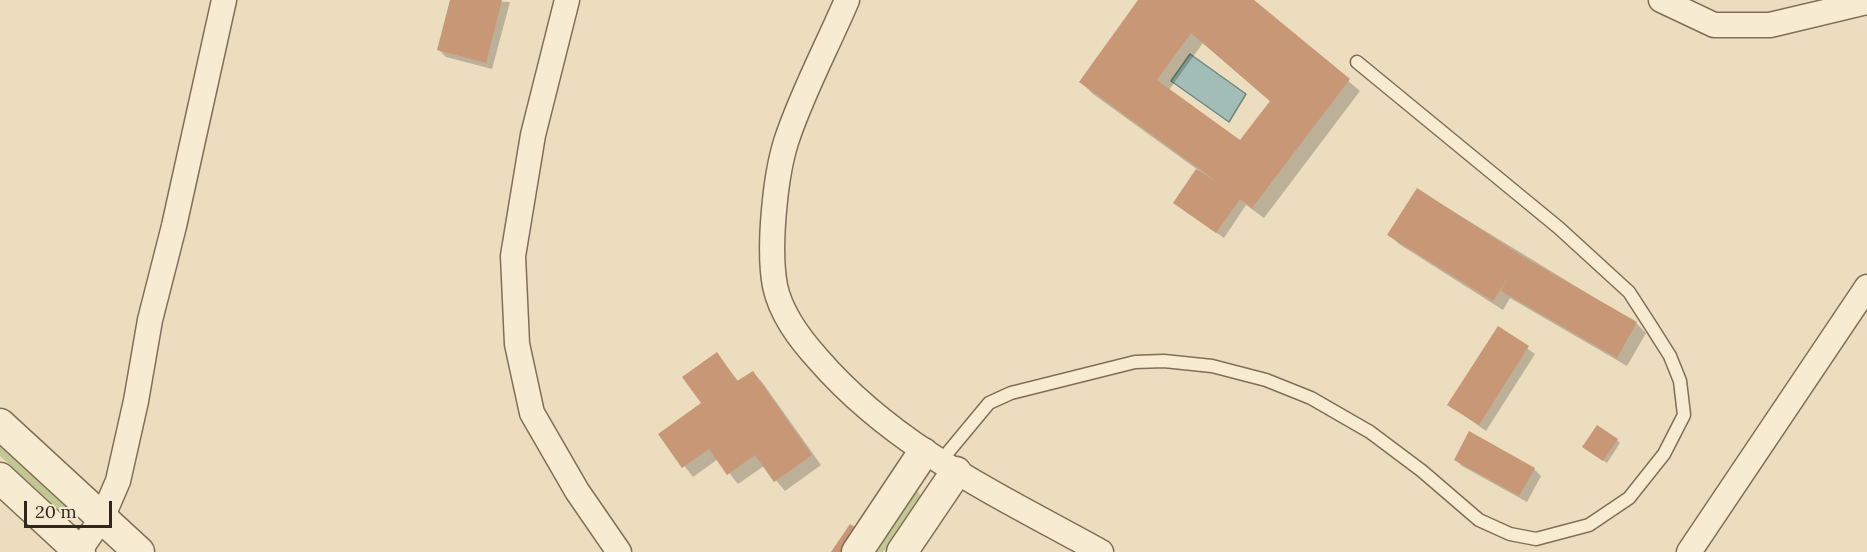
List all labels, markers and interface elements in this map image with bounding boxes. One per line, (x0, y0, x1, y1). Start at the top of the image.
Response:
scale bar (27, 489, 116, 527)
text: 20 m (35, 500, 77, 523)

